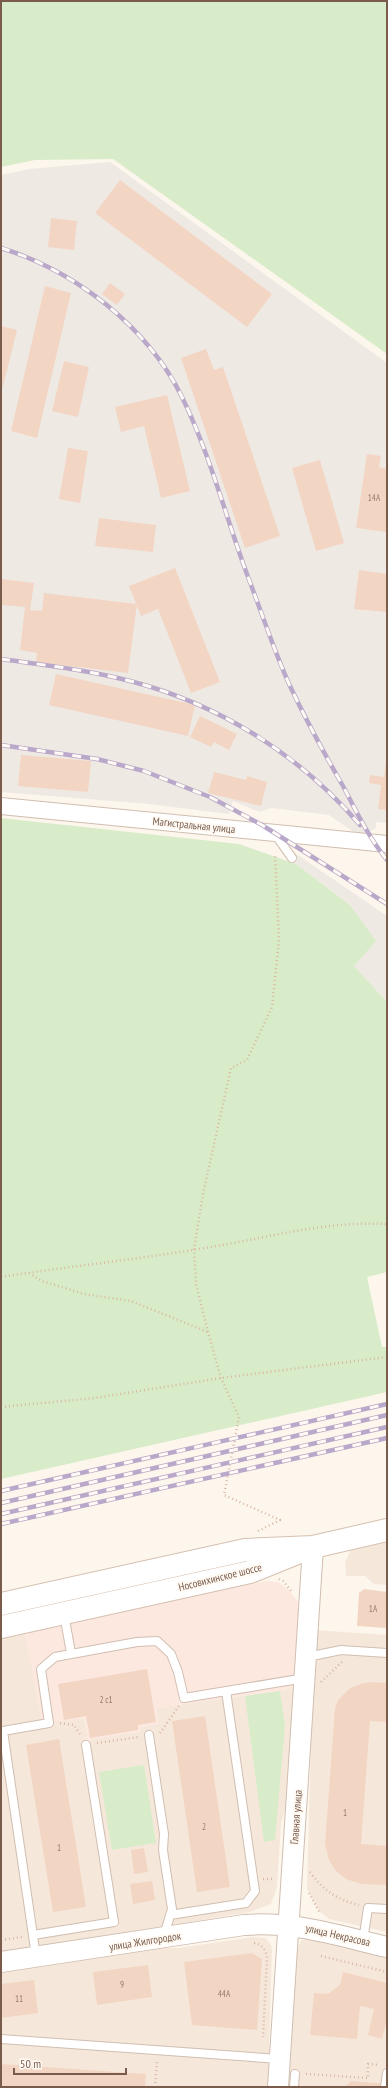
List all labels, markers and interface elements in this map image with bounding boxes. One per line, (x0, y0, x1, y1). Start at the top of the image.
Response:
house number: 14А (368, 492, 381, 503)
street label: Магистральная улица (152, 814, 236, 836)
street label: Носовихинское шоссе (177, 1560, 264, 1594)
house number: 1А (369, 1603, 378, 1614)
house number: 2 с1 (99, 1694, 113, 1705)
street label: Главная улица (287, 1789, 305, 1845)
house number: 1 (343, 1807, 347, 1818)
house number: 2 (202, 1821, 206, 1832)
house number: 1 (57, 1842, 61, 1853)
street label: улица Некрасова (304, 1921, 372, 1949)
street label: улица Жилгородок (108, 1928, 183, 1954)
house number: 9 (120, 1979, 124, 1990)
house number: 44А (218, 1988, 231, 1999)
house number: 11 (15, 1993, 23, 2004)
scale bar (14, 2050, 126, 2076)
text: 50 m (20, 2056, 41, 2071)

